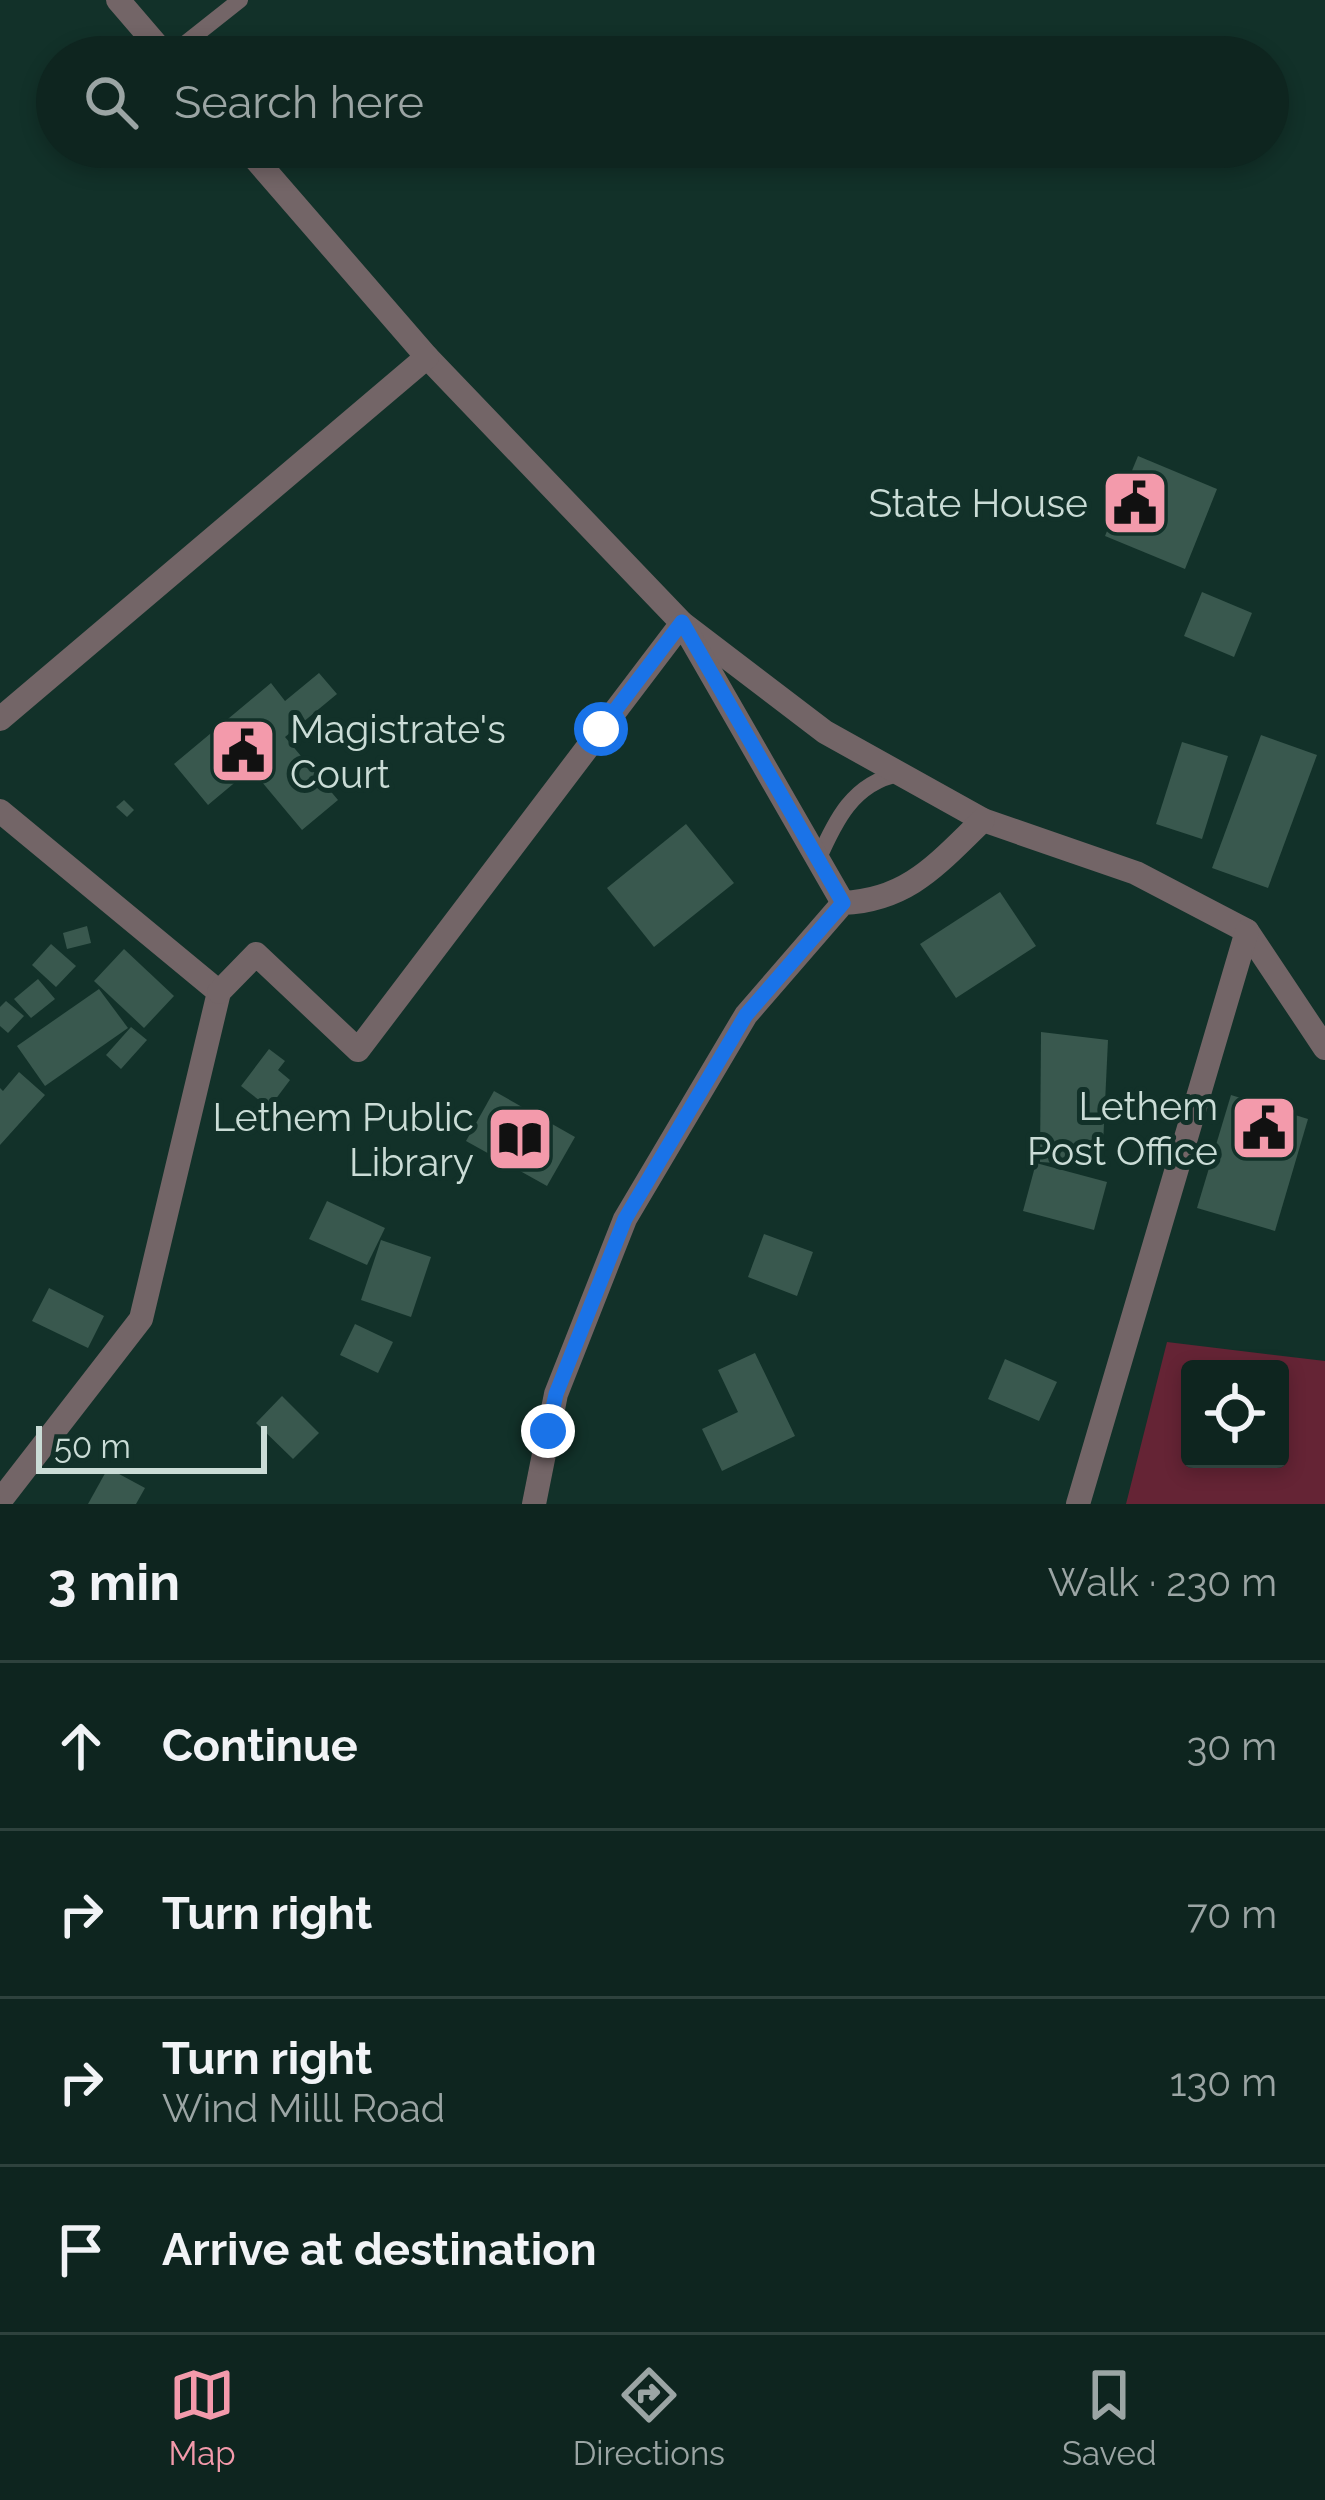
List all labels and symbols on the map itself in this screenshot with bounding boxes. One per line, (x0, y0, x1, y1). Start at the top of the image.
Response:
public building icon: State House (1100, 468, 1170, 538)
place label: State House (868, 480, 1088, 526)
route start (574, 702, 628, 756)
place label: Magistrate's Court (290, 706, 506, 797)
public building icon: Magistrate's Court (208, 716, 278, 786)
place label: Lethem Post Office (1027, 1083, 1218, 1174)
public building icon: Lethem Post Office (1229, 1093, 1299, 1163)
place label: Lethem Public Library (212, 1094, 474, 1185)
library icon: Lethem Public Library (485, 1104, 555, 1174)
route end (521, 1404, 575, 1458)
scale bar (36, 1420, 267, 1473)

